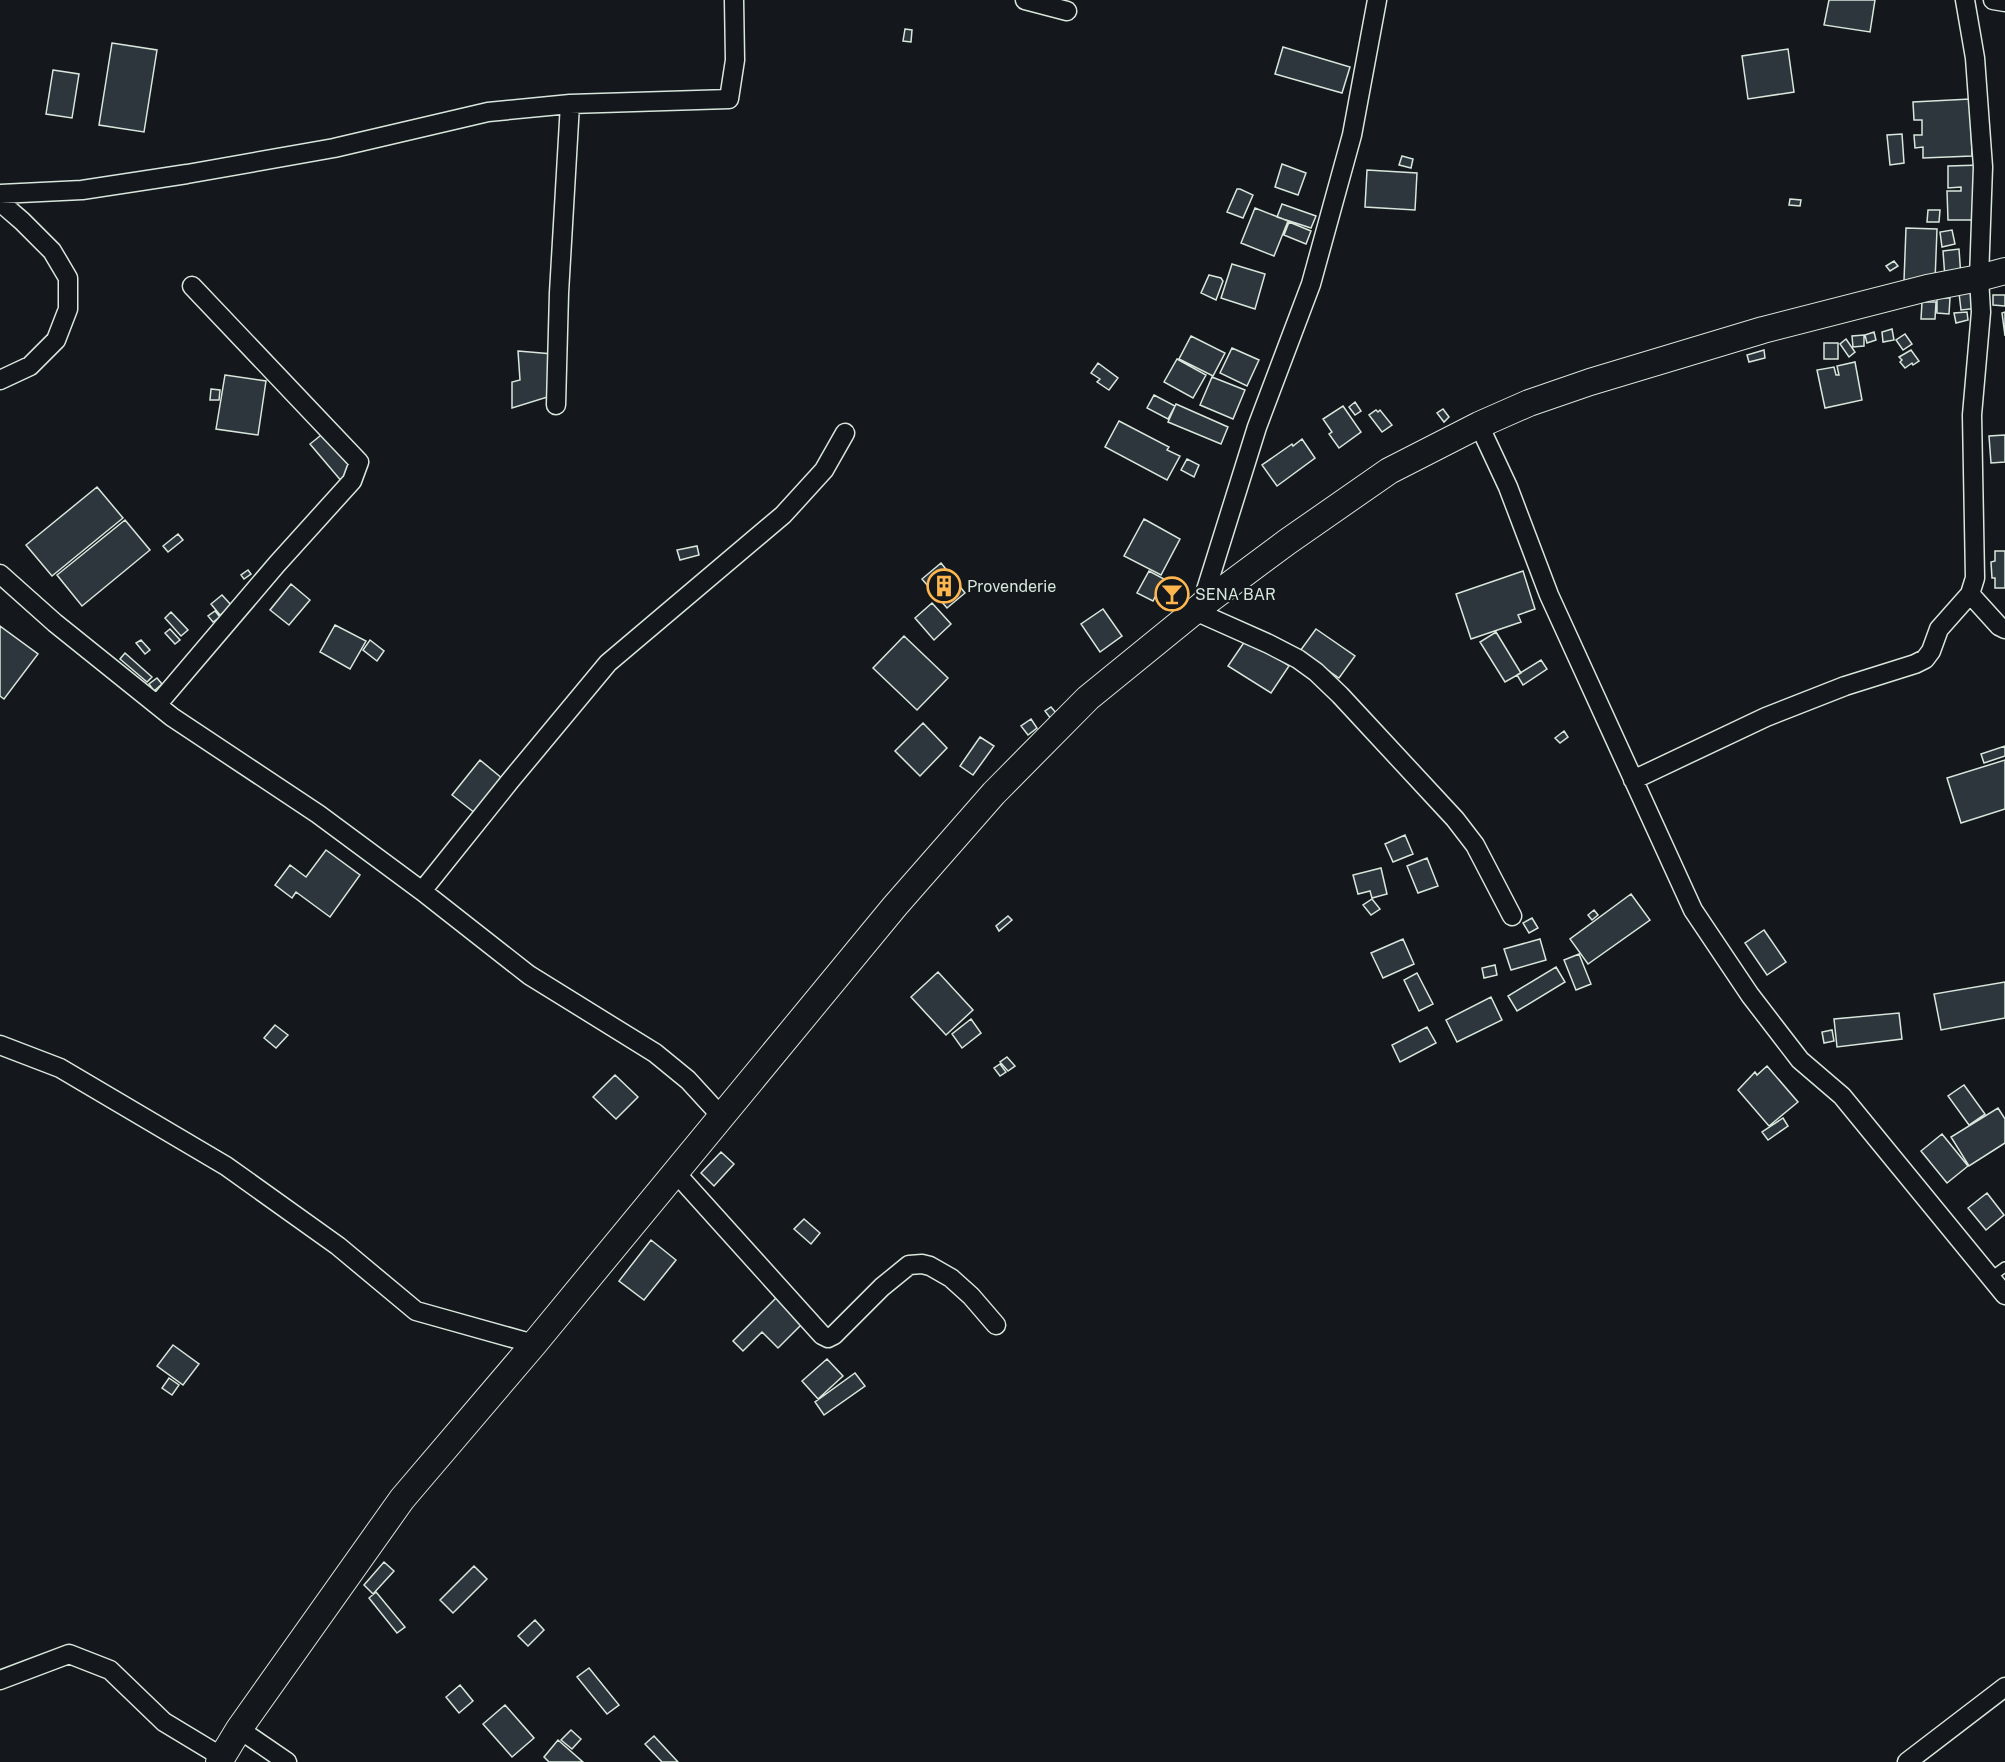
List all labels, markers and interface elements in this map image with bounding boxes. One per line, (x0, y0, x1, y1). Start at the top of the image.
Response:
building icon: Provenderie (926, 568, 962, 604)
bar icon: SENA BAR (1154, 576, 1190, 612)
place label: Provenderie (967, 577, 1056, 596)
place label: SENA BAR (1195, 585, 1276, 604)

